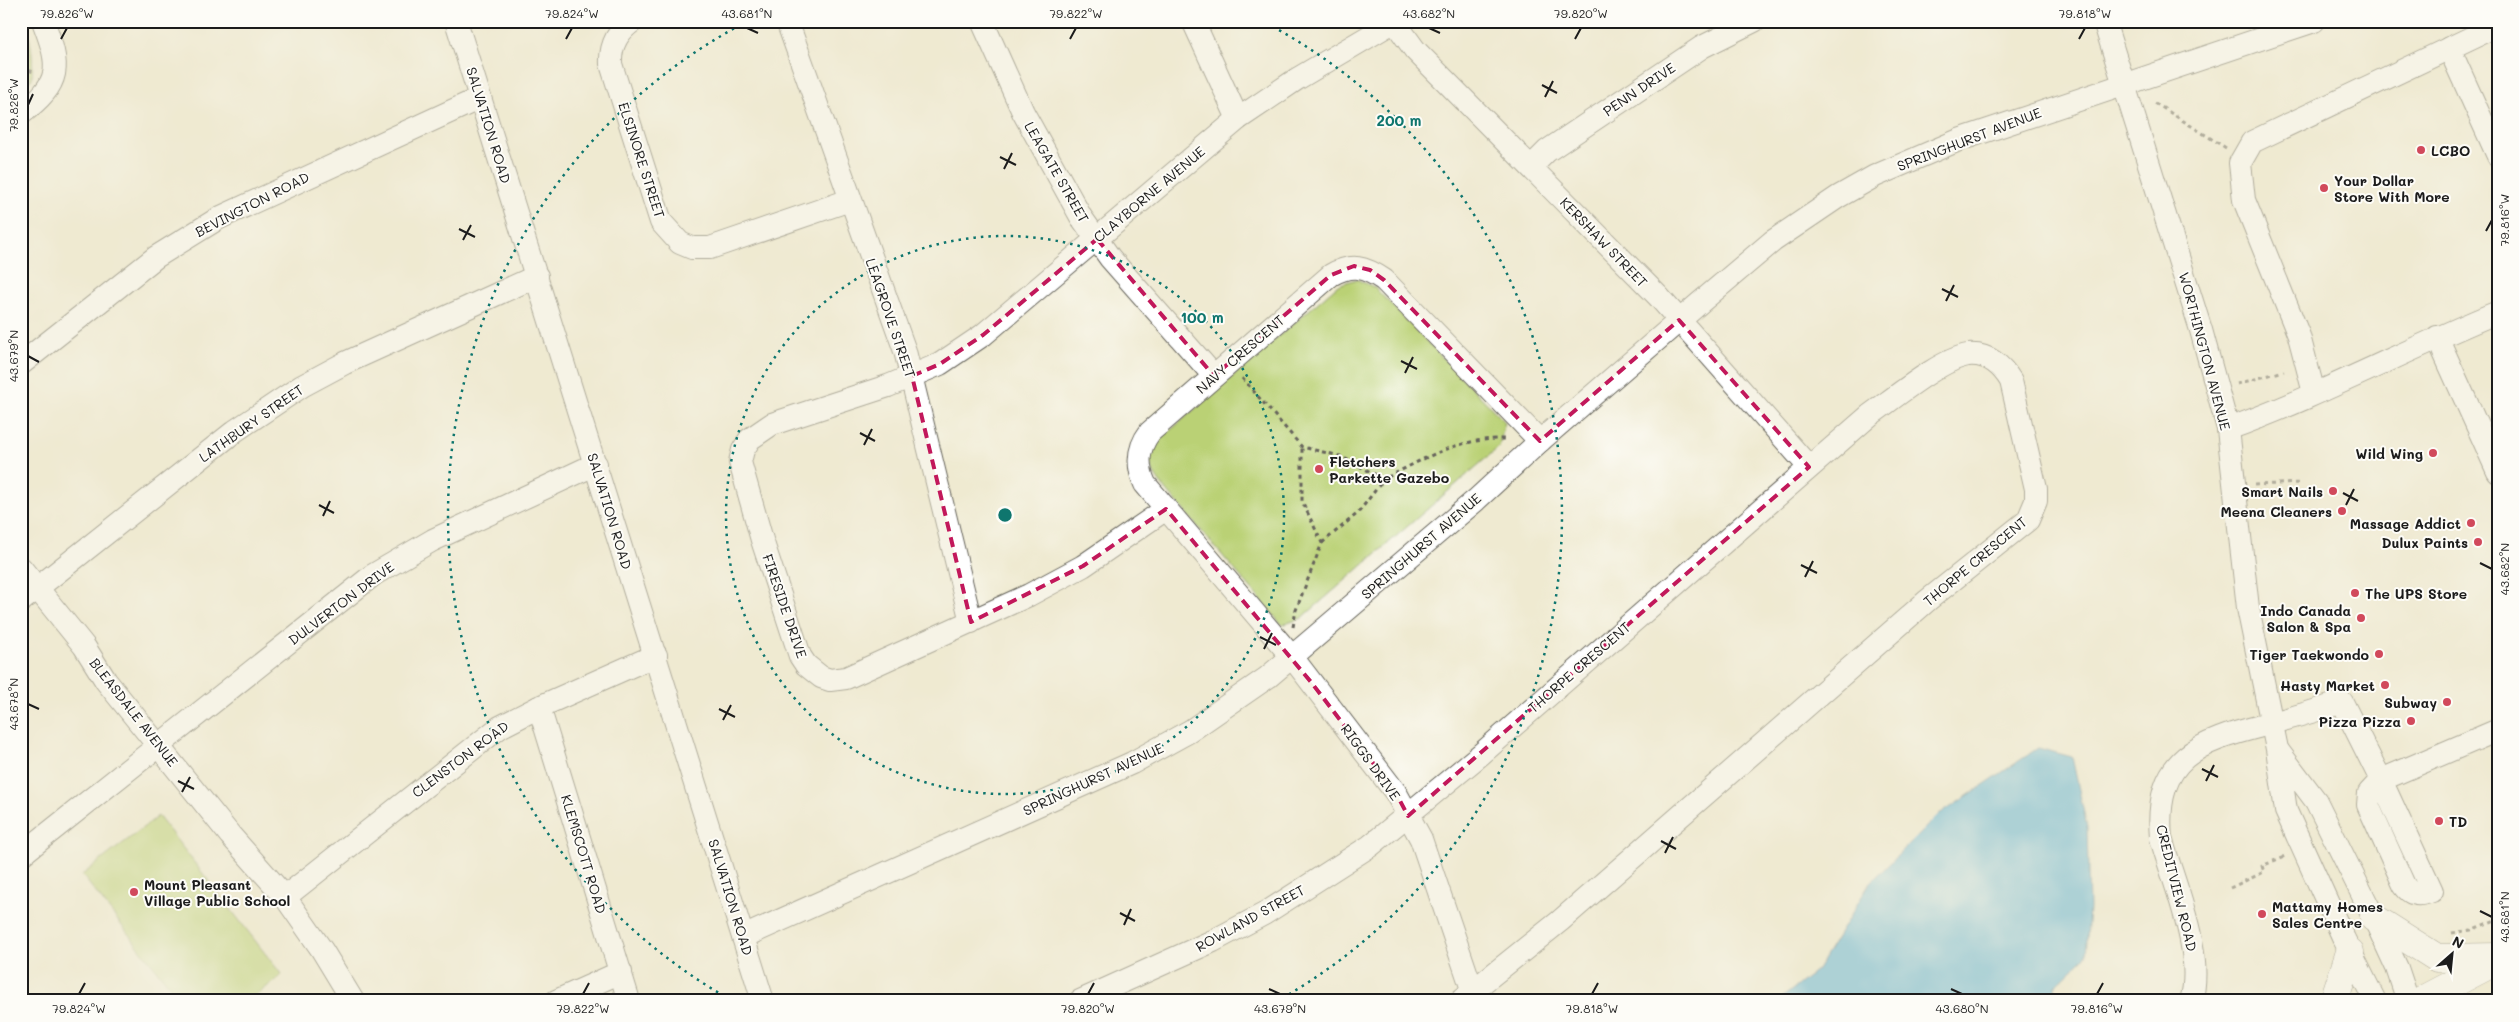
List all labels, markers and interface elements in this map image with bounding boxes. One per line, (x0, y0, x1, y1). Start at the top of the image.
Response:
text: 79.826°W (40, 5, 94, 21)
text: 79.824°W (545, 5, 599, 21)
text: 43.681°N (722, 5, 772, 21)
text: 79.822°W (1049, 5, 1103, 21)
text: 43.682°N (1403, 5, 1455, 21)
text: 79.820°W (1554, 5, 1608, 21)
text: 79.818°W (2059, 5, 2111, 21)
street label: PENN DRIVE (1599, 58, 1679, 120)
street label: SALVATION ROAD (462, 64, 516, 186)
text: 79.826°W (5, 78, 21, 132)
street label: ELSINORE STREET (614, 100, 670, 221)
street label: SPRINGHURST AVENUE (1894, 103, 2044, 175)
text: 200 m (1377, 110, 1422, 130)
street label: LEAGATE STREET (1020, 118, 1094, 226)
place label: LCBO (2431, 141, 2470, 160)
street label: CLAYBORNE AVENUE (1089, 142, 1209, 246)
marker: LCBO (2415, 144, 2427, 156)
street label: BEVINGTON ROAD (192, 167, 312, 241)
place label: Your Dollar Store With More (2334, 171, 2450, 206)
marker: Your Dollar Store With More (2318, 182, 2330, 194)
street label: KERSHAW STREET (1556, 193, 1652, 291)
text: 79.816°W (2496, 194, 2512, 246)
street label: LEAGROVE STREET (862, 256, 920, 381)
street label: WORTHINGTON AVENUE (2175, 270, 2235, 432)
text: 100 m (1180, 307, 1224, 327)
street label: NAVY CRESCENT (1192, 310, 1288, 398)
text: 43.679°N (5, 330, 21, 382)
street label: LATHBURY STREET (195, 380, 307, 466)
place label: Wild Wing (2356, 444, 2423, 463)
marker: Wild Wing (2427, 447, 2439, 459)
street label: SALVATION ROAD (583, 450, 637, 572)
place label: Fletchers Parkette Gazebo (1329, 452, 1450, 487)
marker: Fletchers Parkette Gazebo (1313, 463, 1325, 475)
place label: Smart Nails (2241, 482, 2323, 501)
marker: Smart Nails (2327, 485, 2339, 497)
street label: SPRINGHURST AVENUE (1357, 489, 1485, 603)
place label: Meena Cleaners (2220, 502, 2332, 521)
marker: Meena Cleaners (2336, 505, 2348, 517)
centre of rings (996, 506, 1014, 524)
street label: THORPE CRESCENT (1919, 512, 2031, 610)
place label: Massage Addict (2350, 514, 2461, 533)
marker: Massage Addict (2465, 517, 2477, 529)
place label: Dulux Paints (2382, 533, 2468, 552)
marker: Dulux Paints (2472, 536, 2484, 548)
text: 43.682°N (2496, 543, 2512, 595)
street label: FIRESIDE DRIVE (758, 551, 812, 661)
street label: DULVERTON DRIVE (284, 557, 398, 649)
place label: The UPS Store (2365, 584, 2467, 603)
marker: The UPS Store (2349, 587, 2361, 599)
place label: Indo Canada Salon & Spa (2260, 601, 2351, 636)
marker: Indo Canada Salon & Spa (2355, 612, 2367, 624)
street label: THORPE CRESCENT (1524, 617, 1634, 717)
place label: Tiger Taekwondo (2250, 645, 2369, 664)
marker: Tiger Taekwondo (2373, 648, 2385, 660)
street label: BLEASDALE AVENUE (86, 654, 182, 770)
place label: Hasty Market (2280, 676, 2375, 695)
text: 43.678°N (5, 678, 21, 730)
marker: Hasty Market (2379, 679, 2391, 691)
place label: Subway (2384, 693, 2437, 712)
marker: Subway (2441, 696, 2453, 708)
place label: Pizza Pizza (2319, 712, 2401, 731)
marker: Pizza Pizza (2405, 715, 2417, 727)
street label: CLENSTON ROAD (408, 716, 512, 802)
street label: RIGGS DRIVE (1337, 720, 1405, 804)
street label: SPRINGHURST AVENUE (1020, 738, 1166, 820)
street label: KLEMSCOTT ROAD (557, 792, 611, 916)
place label: TD (2449, 812, 2467, 831)
marker: TD (2433, 815, 2445, 827)
street label: CREDITVIEW ROAD (2152, 823, 2202, 953)
street label: SALVATION ROAD (704, 836, 758, 958)
place label: Mount Pleasant Village Public School (144, 875, 290, 910)
street label: ROWLAND STREET (1192, 880, 1308, 956)
marker: Mount Pleasant Village Public School (128, 886, 140, 898)
text: 43.681°N (2496, 892, 2512, 942)
place label: Mattamy Homes Sales Centre (2272, 897, 2383, 932)
marker: Mattamy Homes Sales Centre (2256, 908, 2268, 920)
north arrow (2426, 930, 2476, 980)
text: N (2449, 931, 2467, 953)
text: 79.824°W (52, 1000, 106, 1016)
text: 79.822°W (556, 1000, 610, 1016)
text: 79.820°W (1061, 1000, 1115, 1016)
text: 43.679°N (1254, 1000, 1306, 1016)
text: 79.818°W (1566, 1000, 1618, 1016)
text: 43.680°N (1935, 1000, 1989, 1016)
text: 79.816°W (2071, 1000, 2123, 1016)

